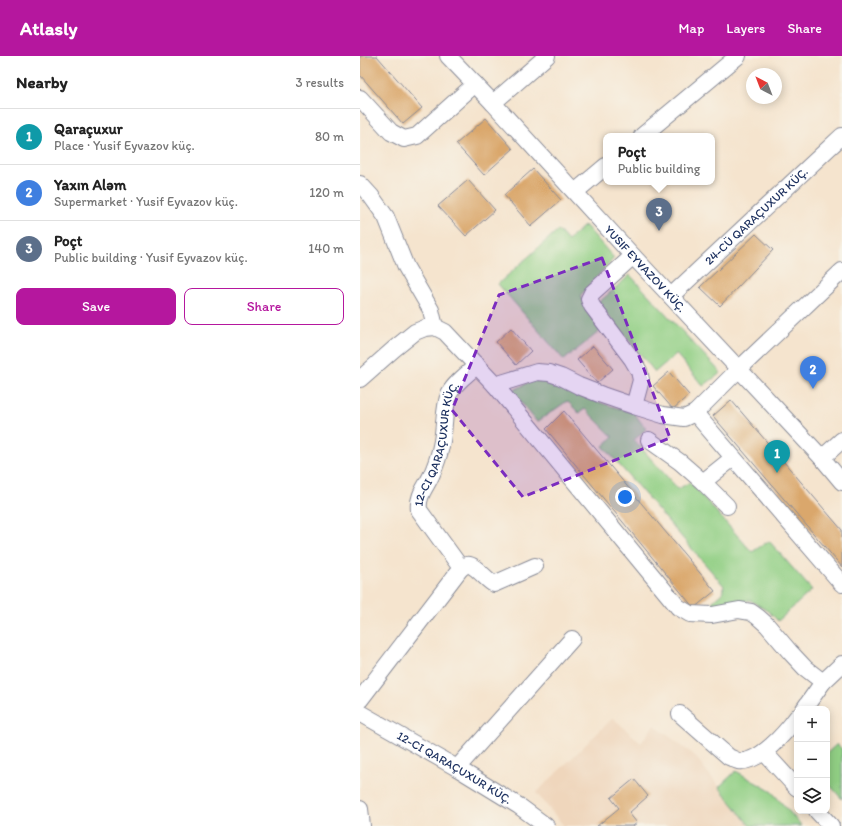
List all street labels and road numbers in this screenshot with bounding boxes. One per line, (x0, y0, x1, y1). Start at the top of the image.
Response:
street label: 24-CÜ QARAÇUXUR KÜÇ. (702, 164, 811, 268)
street label: YUSIF EYVAZOV KÜÇ. (601, 222, 689, 315)
street label: 12-CI QARAÇUXUR KÜÇ. (412, 378, 462, 507)
street label: 12-CI QARAÇUXUR KÜÇ. (394, 728, 514, 807)

